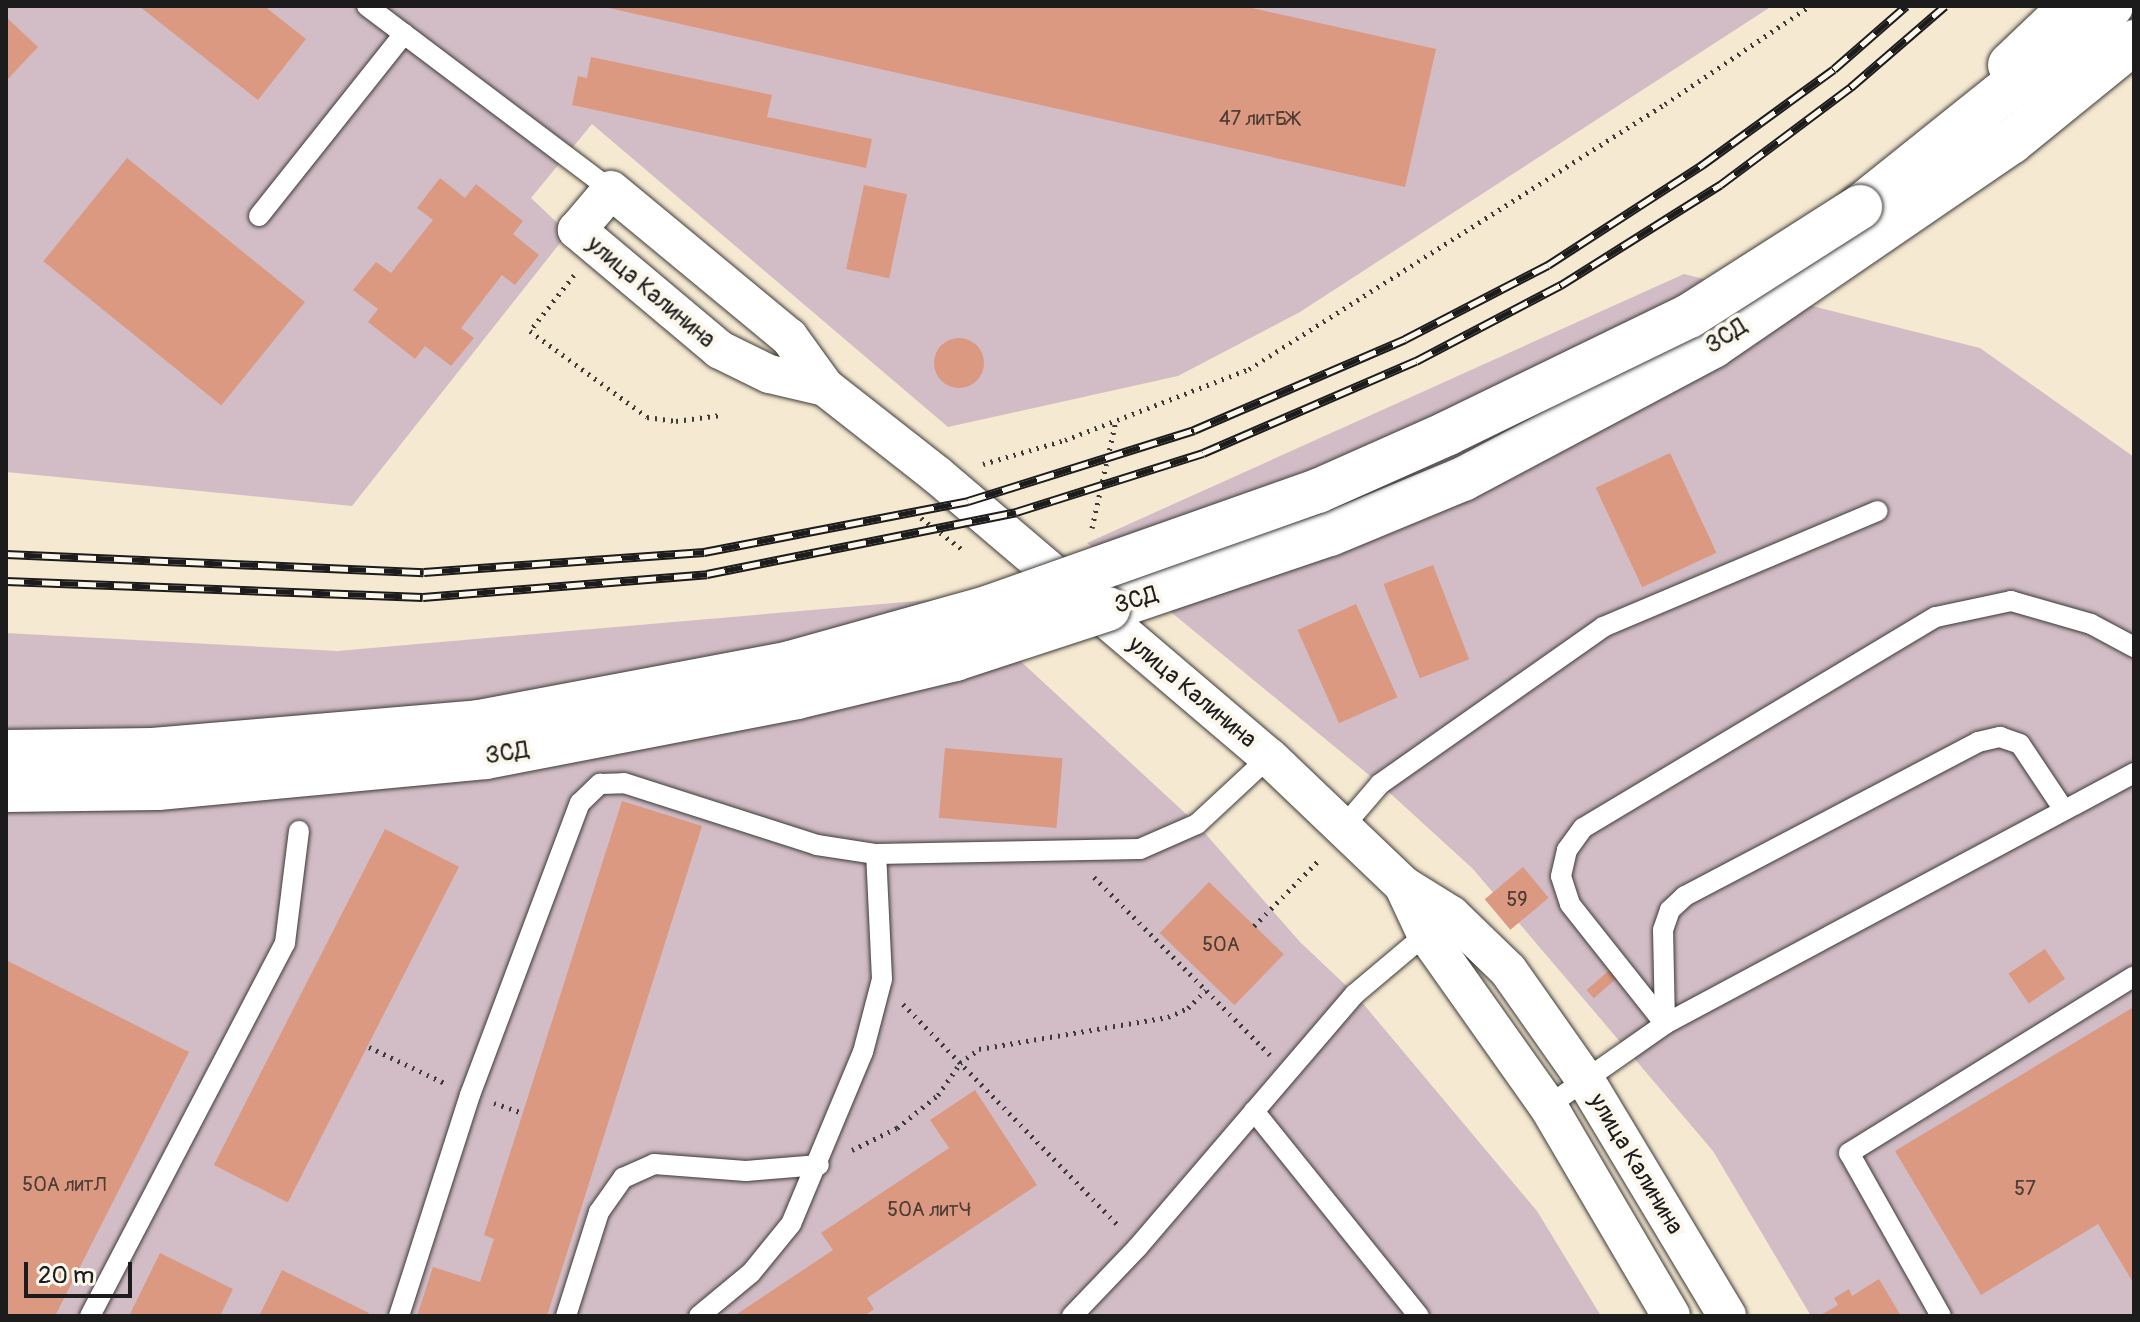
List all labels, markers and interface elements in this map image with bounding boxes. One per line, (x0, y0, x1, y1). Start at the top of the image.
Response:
house number: 47 литБЖ (1219, 106, 1299, 130)
street label: улица Калинина (581, 230, 721, 354)
street label: ЗСД (1700, 312, 1752, 360)
street label: ЗСД (1111, 580, 1161, 620)
street label: улица Калинина (1122, 630, 1262, 754)
street label: ЗСД (483, 735, 531, 771)
house number: 59 (1506, 887, 1528, 911)
house number: 50А (1202, 932, 1240, 956)
street label: улица Калинина (1583, 1088, 1689, 1240)
house number: 50А литЛ (22, 1172, 106, 1196)
house number: 57 (2014, 1176, 2036, 1200)
house number: 50А литЧ (887, 1197, 971, 1221)
scale bar (28, 1246, 136, 1296)
text: 20 m (38, 1261, 94, 1290)

